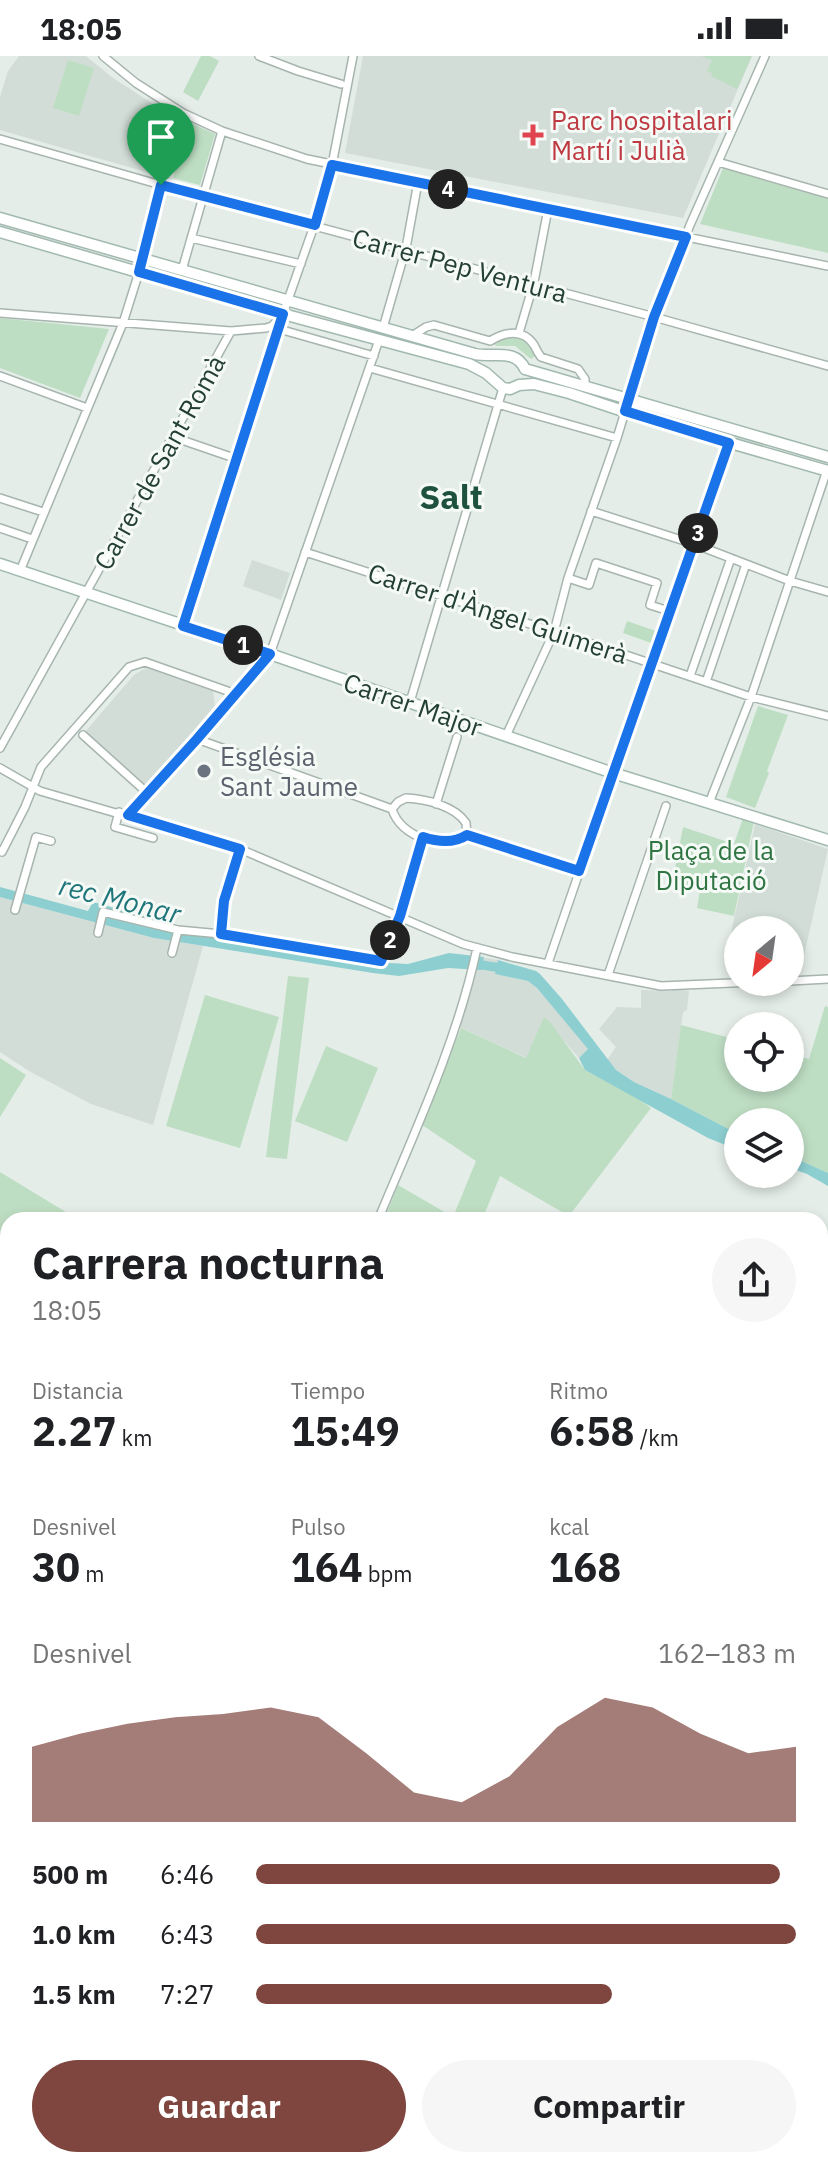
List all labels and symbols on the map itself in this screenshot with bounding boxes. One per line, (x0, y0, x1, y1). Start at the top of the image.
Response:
pin (127, 103, 195, 185)
place label: Parc hospitalari Martí i Julià (551, 103, 733, 167)
marker: Parc hospitalari Martí i Julià (522, 124, 544, 146)
pin: 4 (428, 169, 468, 209)
street label: Carrer Pep Ventura (349, 220, 571, 310)
street label: Carrer de Sant Romà (86, 348, 232, 576)
district label: Salt (419, 474, 483, 518)
pin: 3 (678, 513, 718, 553)
street label: Carrer d'Àngel Guimerà (364, 555, 632, 671)
pin: 1 (223, 625, 263, 665)
street label: Carrer Major (339, 664, 487, 744)
place label: Església Sant Jaume (220, 739, 358, 803)
marker: Església Sant Jaume (195, 762, 213, 780)
park label: Plaça de la Diputació (648, 833, 774, 897)
water label: rec Monar (55, 866, 186, 932)
north arrow (724, 916, 804, 996)
pin: 2 (370, 920, 410, 960)

